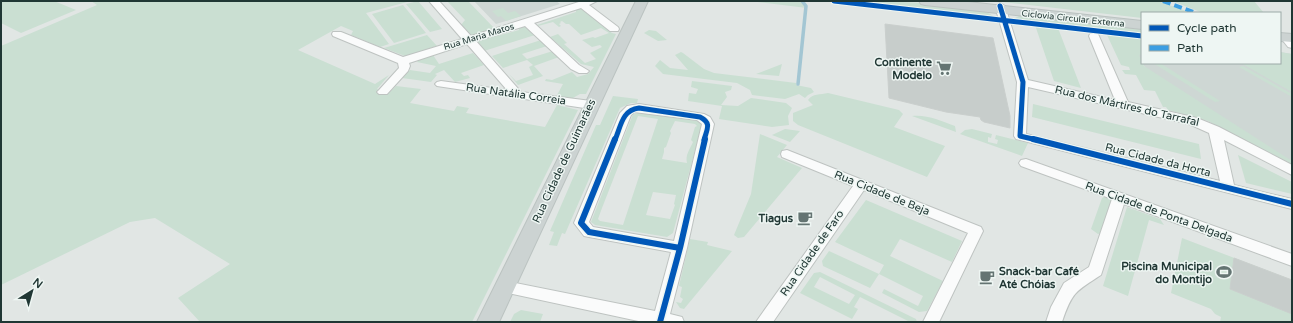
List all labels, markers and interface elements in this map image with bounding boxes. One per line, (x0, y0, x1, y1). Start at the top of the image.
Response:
street label: Ciclovia Circular Externa (1021, 8, 1125, 30)
legend (1141, 12, 1281, 64)
street label: Rua Maria Matos (443, 21, 515, 53)
text: Cycle path (1177, 21, 1236, 35)
text: Path (1177, 41, 1203, 55)
place label: Continente Modelo (874, 56, 933, 82)
supermarket icon: Continente Modelo (935, 59, 953, 77)
street label: Rua Natália Correia (465, 81, 567, 107)
street label: Rua dos Mártires do Tarrafal (1054, 83, 1200, 129)
street label: Rua Cidade de Guimarães (530, 97, 598, 225)
street label: Rua Cidade da Horta (1104, 141, 1212, 179)
street label: Rua Cidade de Beja (832, 168, 932, 218)
street label: Rua Cidade de Ponta Delgada (1083, 179, 1235, 245)
street label: Rua Cidade de Faro (777, 207, 847, 298)
cafe icon: Tiagus (796, 209, 814, 227)
place label: Tiagus (758, 212, 794, 226)
place label: Piscina Municipal do Montijo (1121, 260, 1212, 287)
sports icon: Piscina Municipal do Montijo (1215, 263, 1233, 281)
place label: Snack-bar Café Até Chóias (999, 265, 1080, 291)
cafe icon: Snack-bar Café Até Chóias (978, 268, 996, 286)
north arrow (12, 271, 52, 311)
text: N (30, 276, 45, 291)

